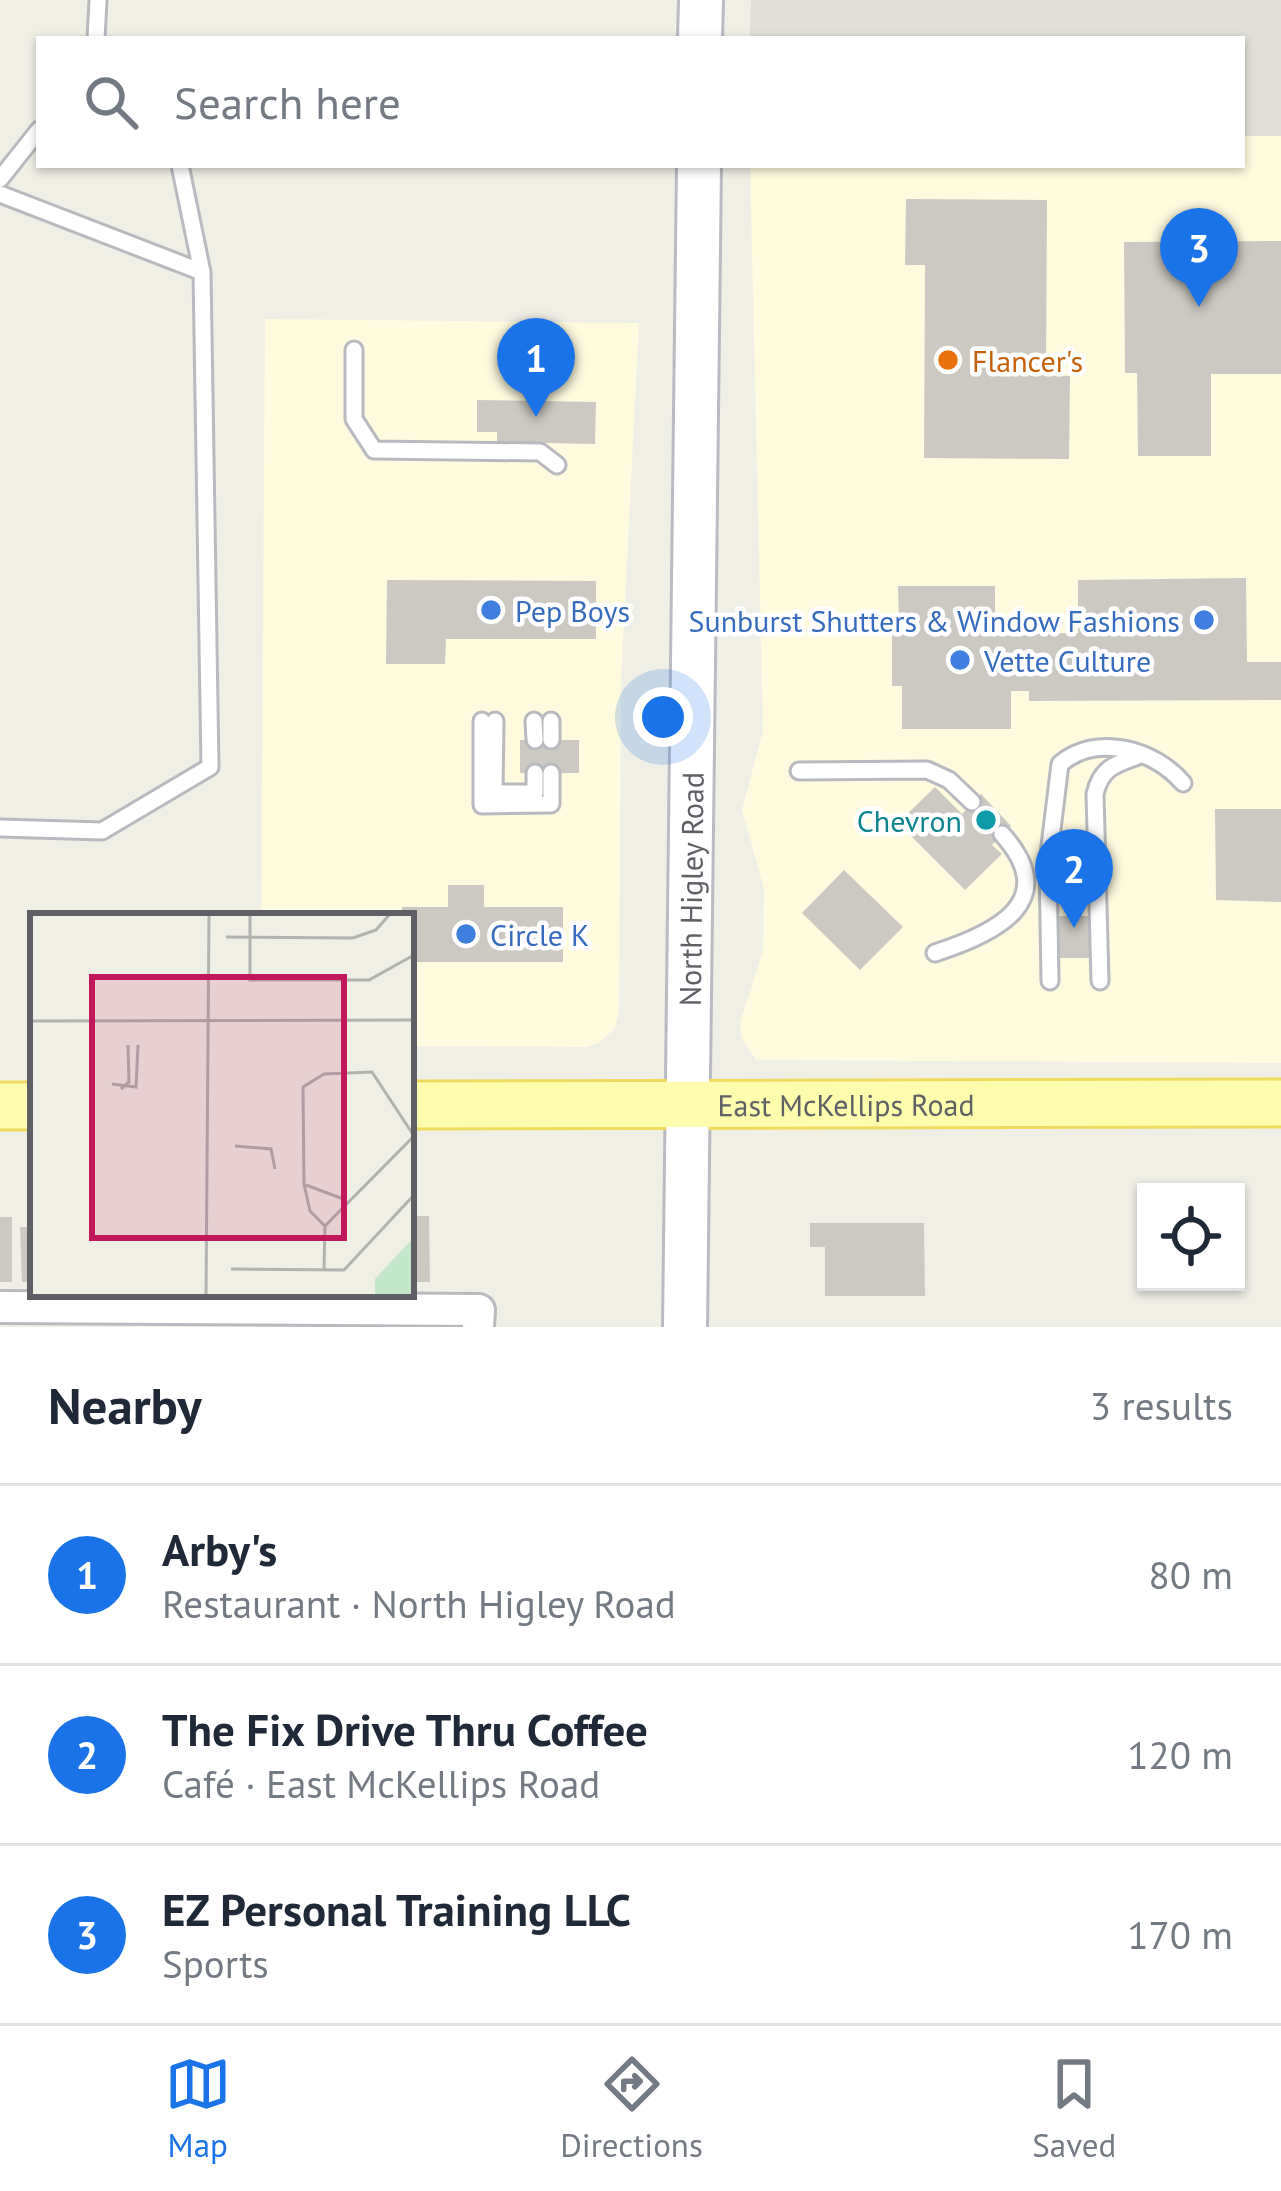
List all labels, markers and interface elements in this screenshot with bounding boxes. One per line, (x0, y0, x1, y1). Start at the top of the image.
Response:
search box (36, 36, 1245, 168)
icon: search (78, 69, 144, 135)
text: Search here (174, 73, 401, 131)
pin: 3 (1160, 208, 1238, 307)
pin: 1 (497, 318, 575, 417)
place label: Flancer's (972, 341, 1083, 380)
marker: Flancer's (935, 347, 961, 373)
place label: Pep Boys (515, 591, 630, 630)
marker: Pep Boys (478, 597, 504, 623)
place label: Sunburst Shutters & Window Fashions (689, 601, 1180, 640)
marker: Sunburst Shutters & Window Fashions (1191, 607, 1217, 633)
place label: Vette Culture (983, 641, 1151, 680)
marker: Vette Culture (947, 647, 973, 673)
your location (633, 687, 693, 747)
street label: North Higley Road (669, 772, 711, 1006)
place label: Chevron (857, 801, 962, 840)
marker: Chevron (973, 807, 999, 833)
pin: 2 (1035, 829, 1113, 928)
inset map (30, 913, 414, 1297)
place label: Circle K (490, 915, 589, 954)
marker: Circle K (453, 921, 479, 947)
street label: East McKellips Road (717, 1084, 975, 1124)
map controls (1137, 1183, 1245, 1291)
button: locate (1137, 1183, 1245, 1291)
text: Nearby (48, 1372, 202, 1438)
text: 3 results (1090, 1380, 1233, 1431)
text: Arby's (162, 1520, 277, 1578)
text: 1 (76, 1549, 98, 1600)
text: 80 m (1148, 1549, 1233, 1600)
text: Restaurant · North Higley Road (162, 1578, 676, 1629)
text: The Fix Drive Thru Coffee (162, 1700, 648, 1758)
text: 2 (76, 1729, 98, 1780)
text: 120 m (1127, 1729, 1233, 1780)
text: Café · East McKellips Road (162, 1758, 600, 1809)
text: EZ Personal Training LLC (162, 1880, 631, 1938)
text: 3 (76, 1909, 98, 1960)
text: 170 m (1127, 1909, 1233, 1960)
text: Sports (162, 1938, 269, 1989)
tab: Map (165, 2051, 231, 2166)
tab: Directions (560, 2051, 703, 2166)
tab: Saved (1032, 2051, 1116, 2166)

